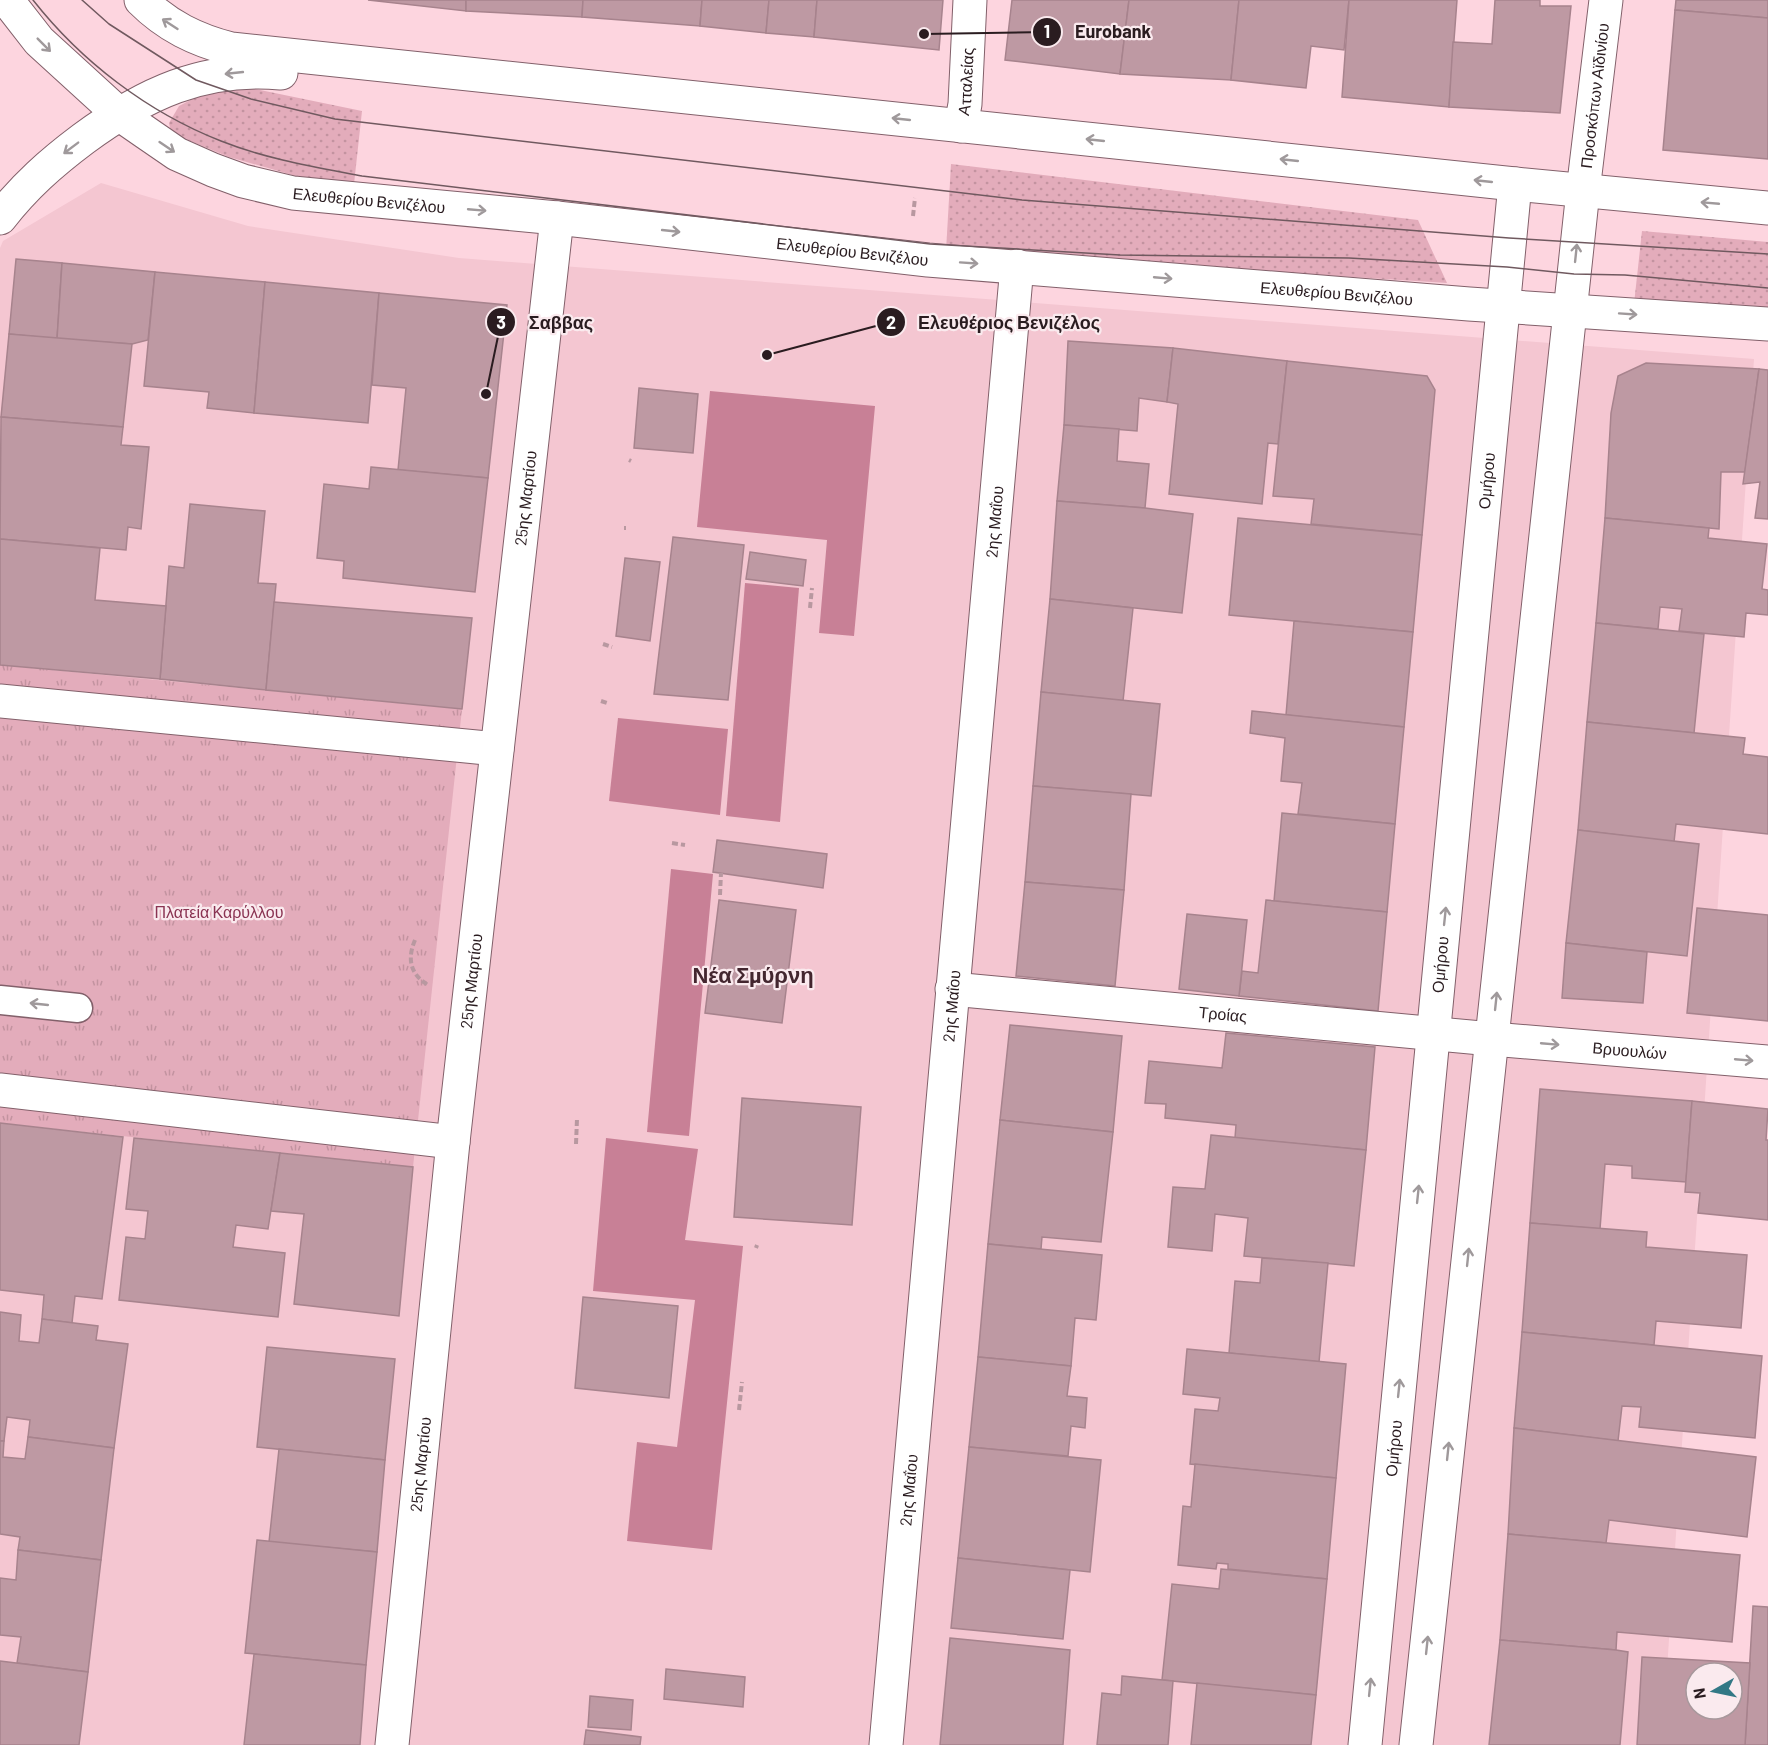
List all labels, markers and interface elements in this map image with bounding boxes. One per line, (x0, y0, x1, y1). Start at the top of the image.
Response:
callout: Eurobank (1032, 14, 1163, 50)
one-way arrow (162, 18, 179, 30)
text: 1 (1044, 20, 1050, 42)
text: Eurobank (1075, 20, 1151, 42)
street label: Προσκόπων Αϊδινίου (1576, 22, 1612, 169)
one-way arrow (36, 38, 51, 53)
street label: Ατταλείας (953, 47, 977, 117)
one-way arrow (224, 68, 244, 79)
one-way arrow (892, 113, 911, 124)
one-way arrow (1085, 134, 1105, 145)
one-way arrow (158, 141, 175, 153)
one-way arrow (64, 142, 80, 154)
one-way arrow (1279, 154, 1299, 165)
one-way arrow (1473, 175, 1493, 186)
street label: Ελευθερίου Βενιζέλου (292, 183, 446, 216)
one-way arrow (1700, 197, 1720, 208)
one-way arrow (466, 205, 486, 216)
one-way arrow (660, 225, 680, 236)
street label: Ελευθερίου Βενιζέλου (775, 233, 930, 269)
one-way arrow (1571, 244, 1582, 264)
one-way arrow (958, 258, 978, 269)
one-way arrow (1153, 273, 1173, 284)
street label: Ελευθερίου Βενιζέλου (1260, 277, 1414, 308)
callout: Σαββας (486, 304, 605, 340)
callout: Ελευθέριος Βενιζέλος (876, 304, 1112, 340)
one-way arrow (1618, 309, 1638, 320)
text: 3 (496, 311, 506, 333)
text: Σαββας (529, 311, 593, 333)
text: 2 (886, 311, 896, 333)
text: Ελευθέριος Βενιζέλος (918, 311, 1100, 334)
street label: 25ης Μαρτίου (510, 450, 540, 547)
street label: Ομήρου (1474, 452, 1498, 510)
street label: 2ης Μαΐου (981, 485, 1006, 559)
park label: Πλατεία Καρύλλου (154, 902, 284, 921)
one-way arrow (1440, 907, 1451, 927)
street label: 25ης Μαρτίου (456, 932, 485, 1030)
street label: Ομήρου (1427, 935, 1452, 994)
district label: Νέα Σμύρνη (692, 961, 814, 988)
street label: 2ης Μαΐου (938, 969, 964, 1043)
one-way arrow (1491, 991, 1502, 1011)
one-way arrow (29, 998, 49, 1009)
street label: Τροίας (1198, 1002, 1248, 1025)
street label: Βρυουλών (1592, 1037, 1667, 1063)
one-way arrow (1539, 1039, 1559, 1050)
one-way arrow (1734, 1055, 1754, 1066)
one-way arrow (1413, 1185, 1424, 1205)
one-way arrow (1463, 1248, 1474, 1268)
one-way arrow (1394, 1379, 1405, 1399)
street label: 25ης Μαρτίου (406, 1416, 434, 1513)
street label: Ομήρου (1381, 1419, 1405, 1478)
one-way arrow (1442, 1442, 1453, 1462)
street label: 2ης Μαΐου (895, 1453, 921, 1527)
one-way arrow (1422, 1636, 1433, 1656)
north arrow (1684, 1661, 1744, 1721)
one-way arrow (1365, 1677, 1376, 1697)
text: N (1688, 1687, 1709, 1700)

